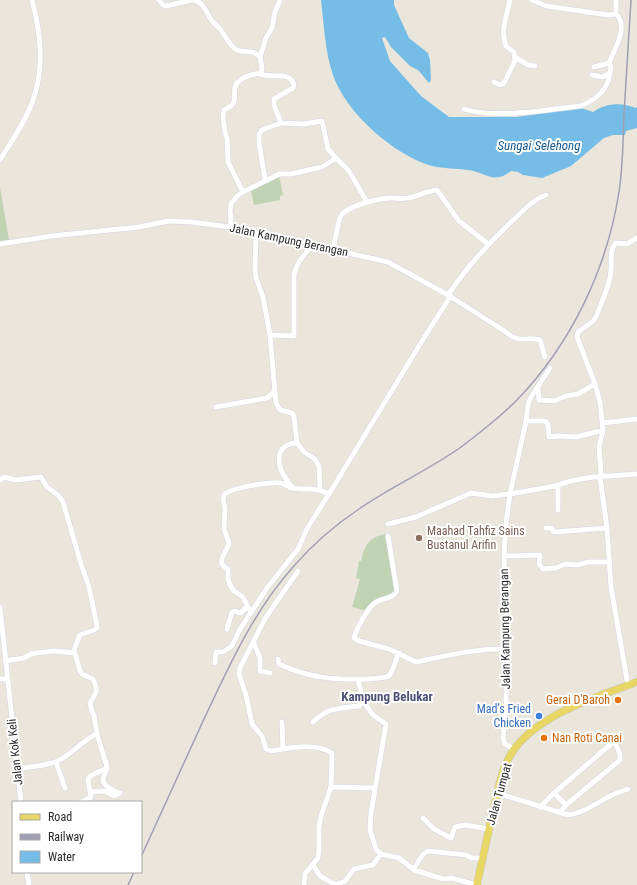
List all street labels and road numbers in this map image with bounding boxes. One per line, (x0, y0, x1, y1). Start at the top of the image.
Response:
street label: Jalan Kampung Berangan (228, 221, 350, 259)
street label: Jalan Kampung Berangan (497, 568, 513, 690)
street label: Jalan Kok Keli (5, 718, 25, 786)
street label: Jalan Tumpat (483, 761, 515, 827)

